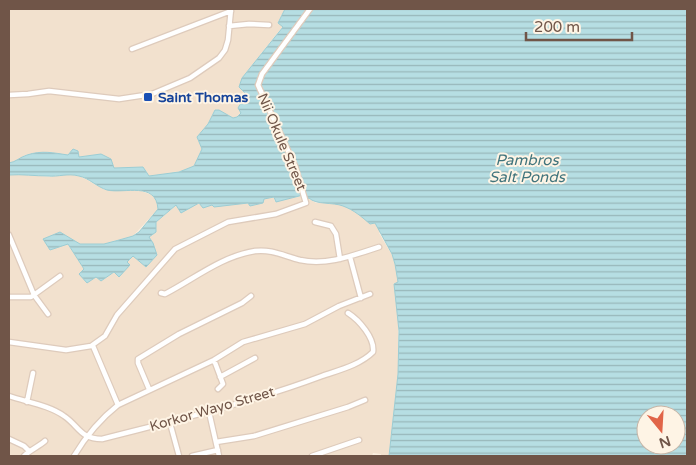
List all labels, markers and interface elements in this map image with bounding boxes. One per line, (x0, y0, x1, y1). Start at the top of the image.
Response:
scale bar (526, 10, 632, 42)
text: 200 m (534, 18, 580, 36)
place label: Saint Thomas (158, 89, 249, 106)
marker: Saint Thomas (142, 91, 154, 103)
street label: Nii Okule Street (254, 91, 310, 194)
water label: Pambros Salt Ponds (489, 151, 567, 186)
street label: Korkor Wayo Street (148, 383, 277, 435)
north arrow (636, 405, 686, 455)
text: N (657, 432, 673, 452)

